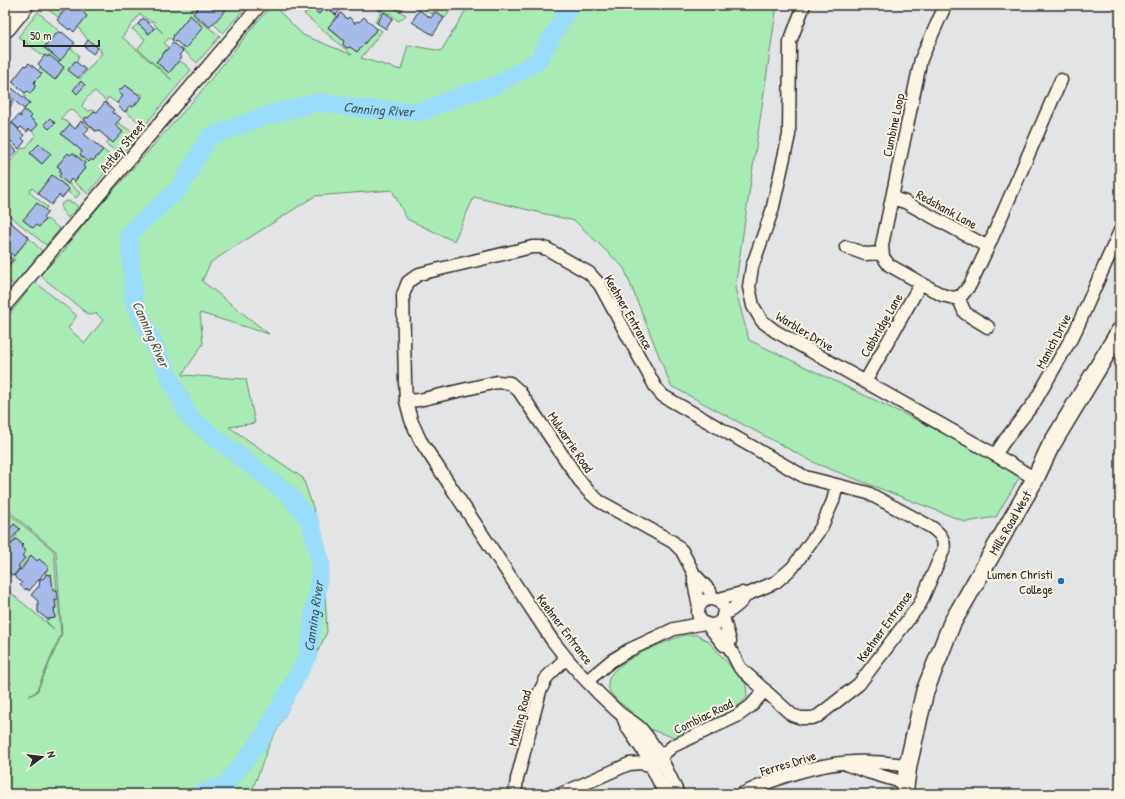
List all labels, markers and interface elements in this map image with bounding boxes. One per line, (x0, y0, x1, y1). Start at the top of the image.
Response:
scale bar (24, 22, 99, 48)
text: 50 m (30, 27, 51, 44)
street label: Cumbine Loop (878, 91, 909, 158)
water label: Canning River (342, 96, 416, 121)
street label: Astley Street (95, 116, 150, 176)
street label: Redshank Lane (913, 185, 981, 233)
street label: Keehner Entrance (600, 271, 658, 353)
street label: Cabbridge Lane (855, 290, 907, 360)
water label: Canning River (127, 298, 175, 372)
street label: Warbler Drive (773, 307, 837, 355)
street label: Manich Drive (1031, 310, 1075, 372)
street label: Mulwarrie Road (544, 408, 598, 476)
street label: Mills Road West (984, 487, 1036, 558)
place label: Lumen Christi College (987, 565, 1053, 598)
marker: Lumen Christi College (1056, 576, 1066, 586)
water label: Canning River (299, 578, 328, 653)
street label: Keehner Entrance (852, 587, 916, 665)
street label: Keehner Entrance (533, 590, 597, 668)
street label: Mulling Road (503, 688, 535, 748)
street label: Combiac Road (670, 694, 736, 738)
north arrow (22, 737, 62, 777)
street label: Ferres Drive (757, 746, 818, 780)
text: N (44, 750, 59, 759)

